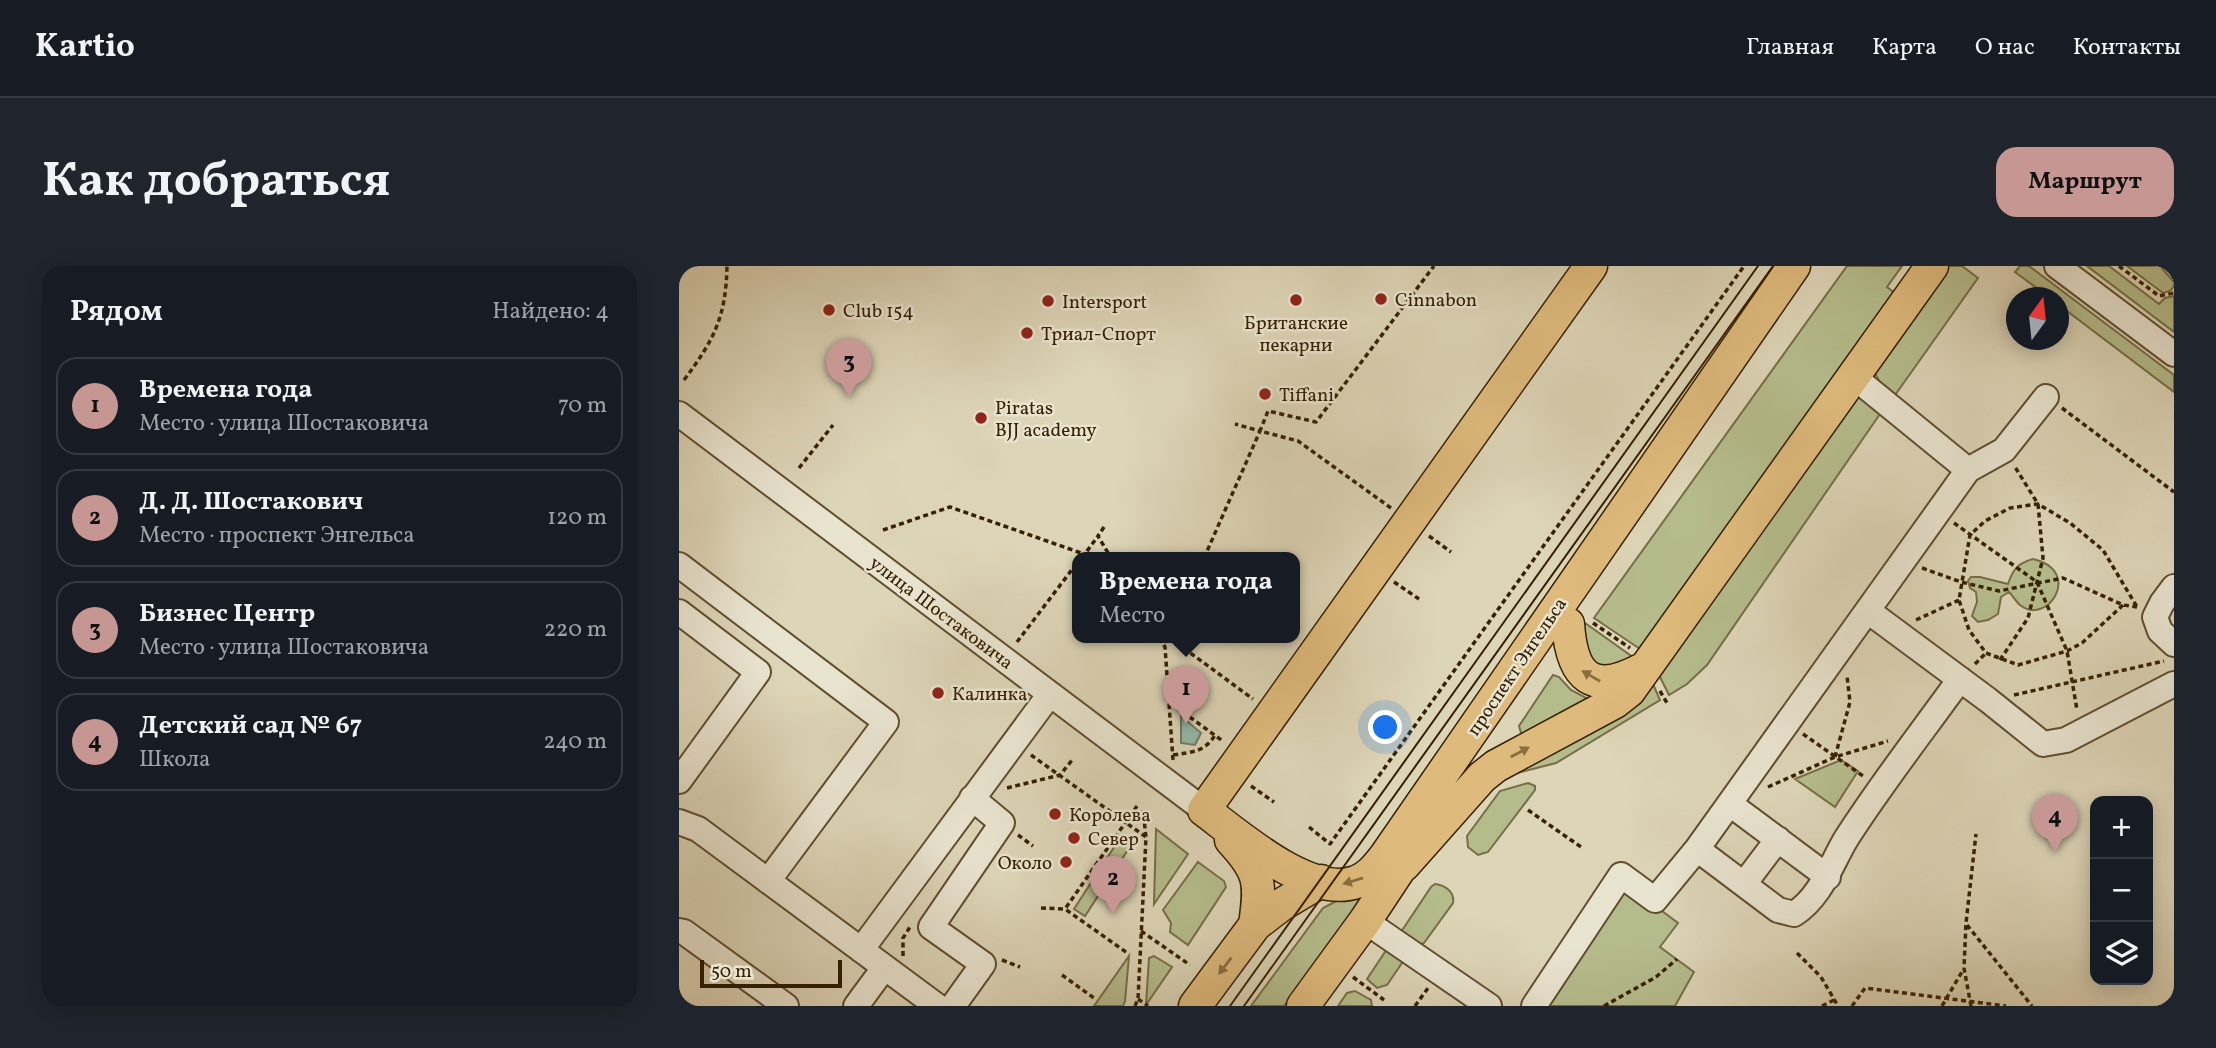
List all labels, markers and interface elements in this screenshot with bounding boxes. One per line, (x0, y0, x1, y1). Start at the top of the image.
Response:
text: Kartio (35, 25, 135, 71)
text: Главная (1746, 31, 1834, 65)
text: Карта (1872, 31, 1937, 65)
text: О нас (1975, 31, 2035, 65)
text: Контакты (2073, 31, 2181, 65)
button: Маршрут (1996, 147, 2174, 217)
text: Как добраться (42, 148, 390, 217)
north arrow (2006, 287, 2069, 350)
place label: Cinnabon (1395, 288, 1477, 314)
place label: Intersport (1062, 290, 1148, 316)
text: Рядом (70, 291, 163, 333)
marker: Cinnabon (1373, 291, 1389, 307)
marker: Британские пекарни (1288, 292, 1304, 308)
marker: Intersport (1040, 293, 1056, 309)
text: Найдено: 4 (492, 296, 609, 328)
place label: Club 154 (843, 299, 914, 325)
marker: Club 154 (821, 302, 837, 318)
place label: Британские пекарни (1244, 311, 1348, 359)
place label: Триал-Спорт (1041, 322, 1156, 348)
marker: Триал-Спорт (1019, 325, 1035, 341)
pin: 3 (826, 339, 872, 397)
text: Времена года (139, 372, 312, 408)
place label: Tiffani (1279, 383, 1334, 409)
marker: Tiffani (1257, 386, 1273, 402)
text: 1 (90, 390, 100, 422)
text: 70 m (558, 390, 607, 422)
place label: Piratas BJJ academy (995, 396, 1097, 444)
text: Место · улица Шостаковича (139, 408, 429, 440)
marker: Piratas BJJ academy (973, 410, 989, 426)
text: Д. Д. Шостакович (139, 484, 363, 520)
text: 2 (89, 502, 101, 534)
text: 120 m (547, 502, 607, 534)
text: Место · проспект Энгельса (139, 520, 415, 552)
street label: улица Шостаковича (863, 551, 1018, 676)
popup (1072, 552, 1300, 643)
text: Времена года (1099, 564, 1273, 600)
street label: проспект Энгельса (1462, 593, 1574, 742)
text: Бизнес Центр (139, 596, 315, 632)
text: Место (1099, 600, 1165, 632)
text: 3 (89, 614, 101, 646)
text: 220 m (544, 614, 607, 646)
text: Место · улица Шостаковича (139, 632, 429, 664)
pin: 1 (1163, 666, 1209, 724)
one-way arrow (1582, 670, 1601, 682)
place label: Калинка (952, 682, 1027, 708)
marker: Калинка (930, 685, 946, 701)
text: Детский сад № 67 (139, 708, 362, 744)
your location (1368, 710, 1402, 744)
text: 4 (88, 726, 102, 758)
text: 240 m (543, 726, 607, 758)
text: Школа (139, 744, 210, 776)
one-way arrow (1510, 746, 1530, 758)
pin: 4 (2032, 794, 2078, 852)
map controls (2090, 796, 2153, 985)
button: + (2090, 796, 2153, 859)
place label: Королева (1069, 803, 1151, 829)
marker: Королева (1047, 806, 1063, 822)
place label: Север (1088, 827, 1139, 853)
marker: Север (1066, 830, 1082, 846)
place label: Около (998, 851, 1052, 877)
marker: Около (1058, 854, 1074, 870)
pin: 2 (1090, 856, 1136, 914)
button: − (2090, 859, 2153, 922)
one-way arrow (1342, 877, 1363, 887)
button: layers (2090, 922, 2153, 985)
scale bar (700, 957, 842, 989)
one-way arrow (1218, 957, 1232, 975)
text: 50 m (711, 959, 752, 985)

